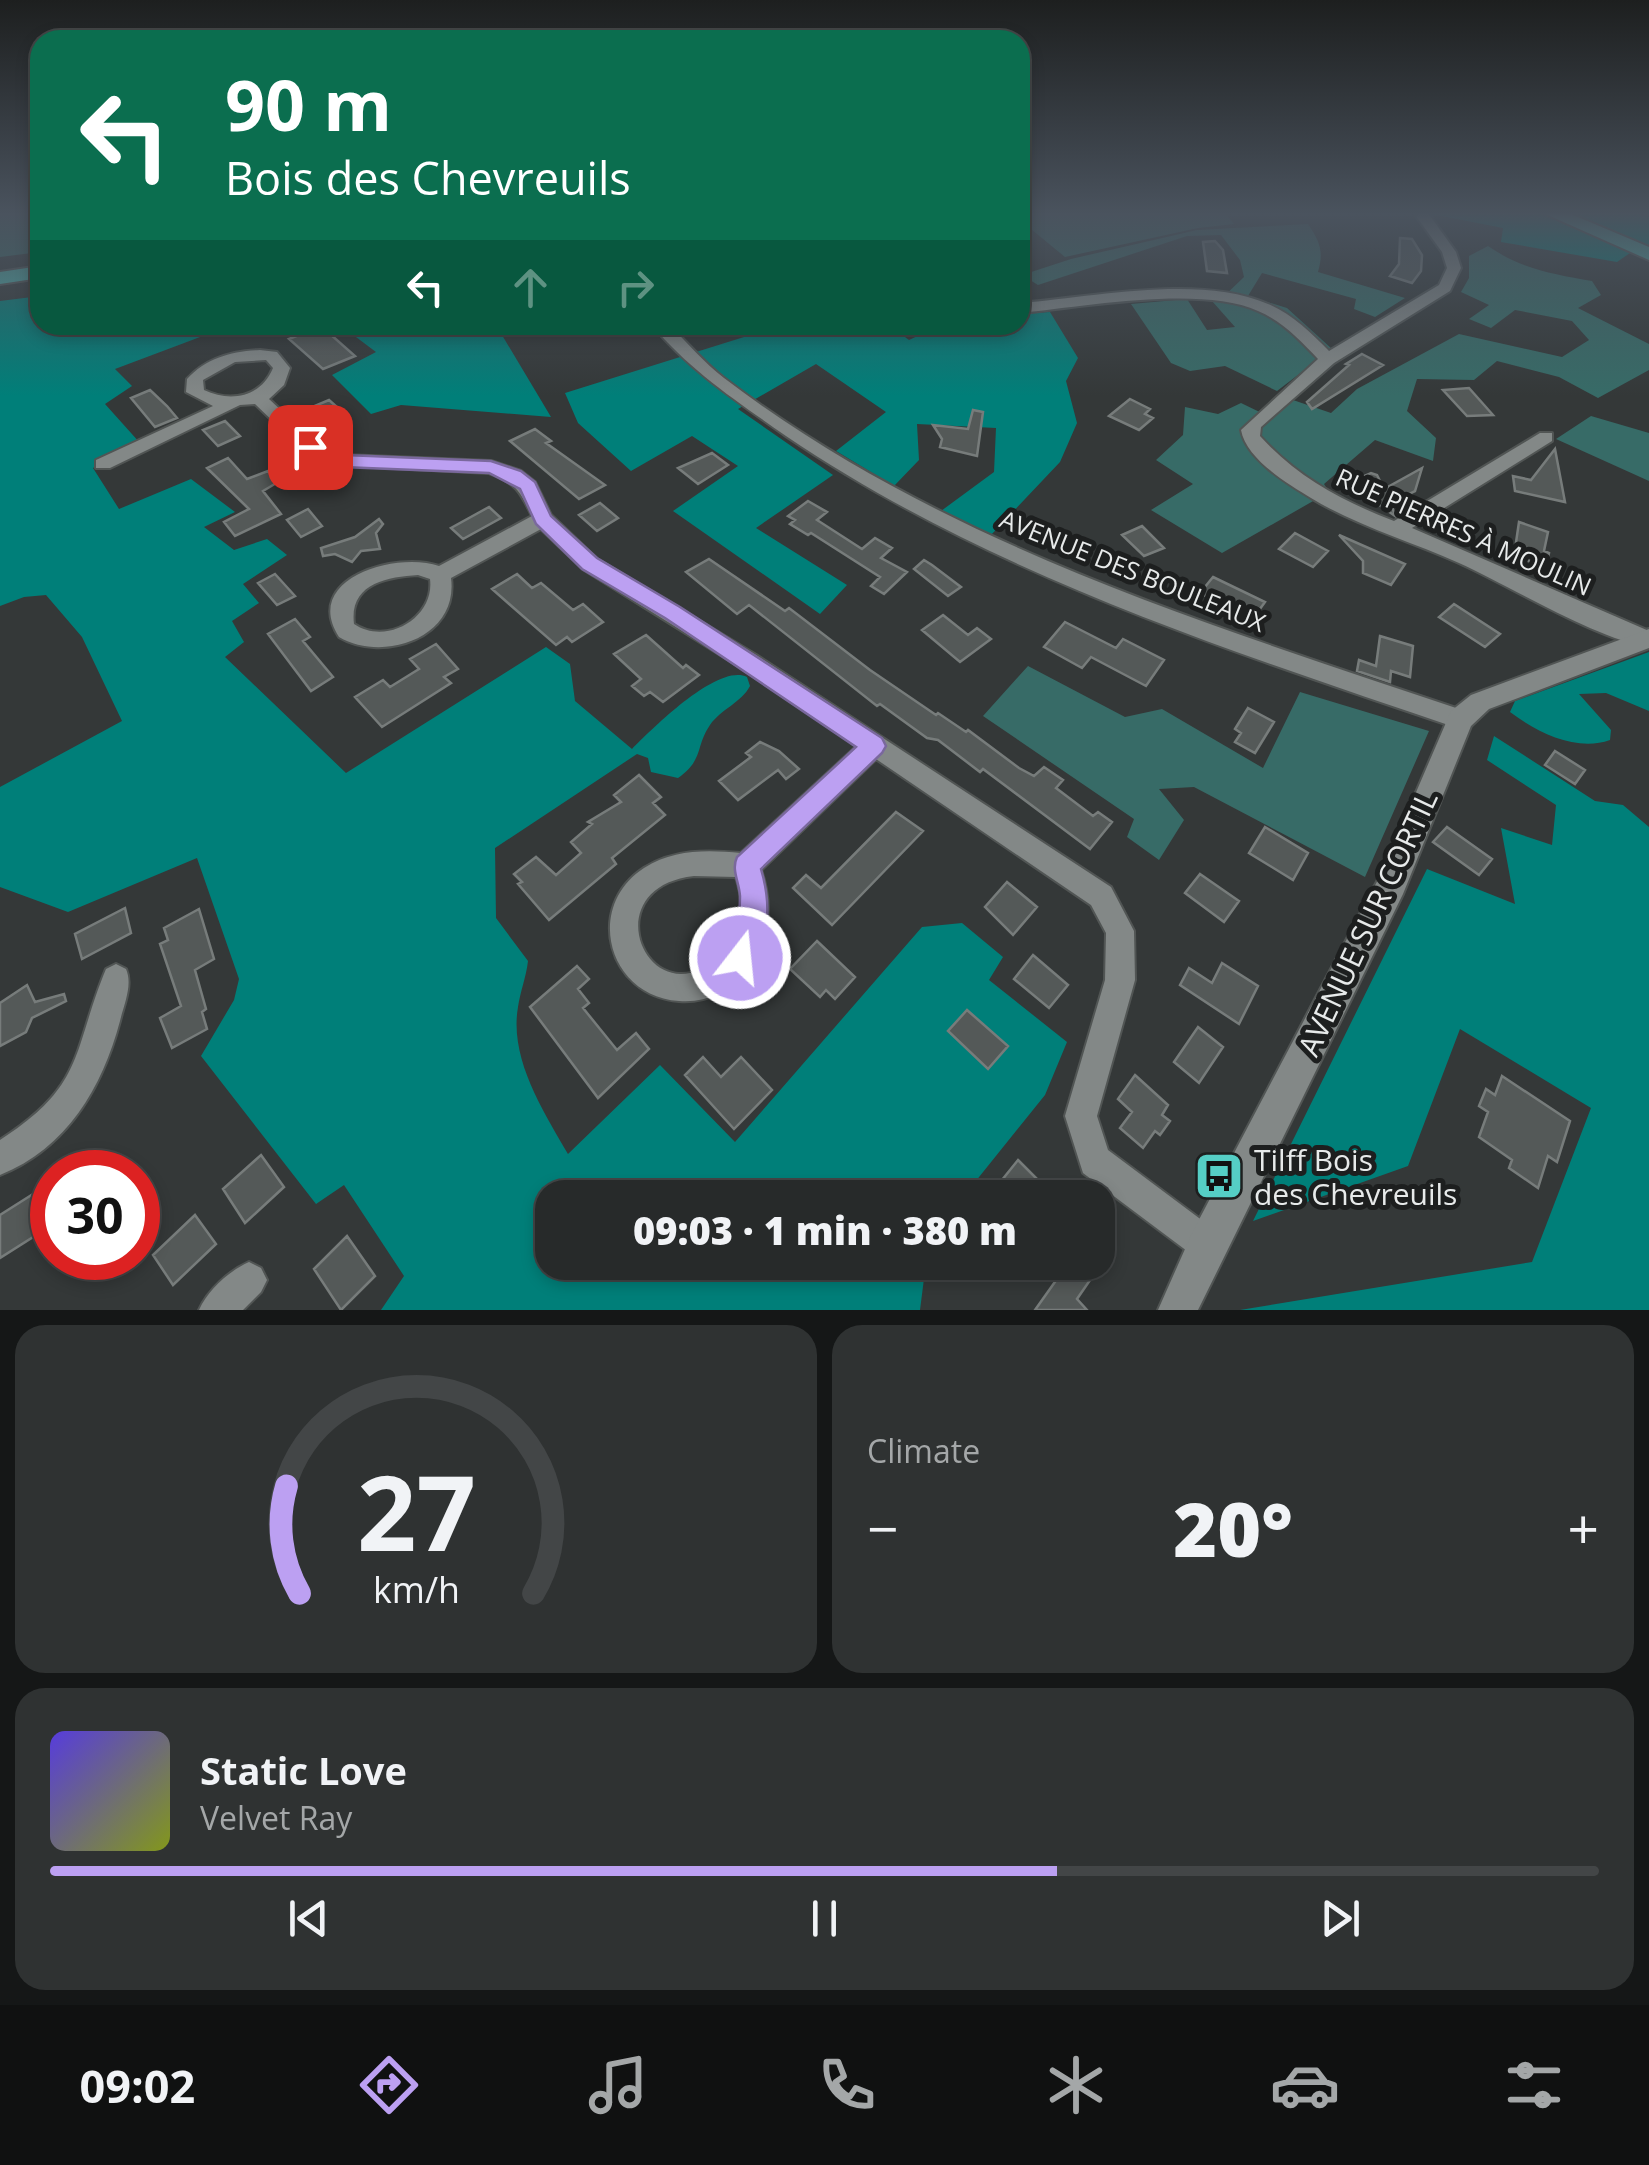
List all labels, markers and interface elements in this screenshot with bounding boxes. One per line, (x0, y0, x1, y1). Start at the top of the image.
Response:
text: 90 m (225, 56, 392, 152)
icon: left (60, 70, 190, 200)
text: Bois des Chevreuils (225, 147, 631, 208)
icon: left (398, 260, 453, 315)
icon: ahead (503, 260, 558, 315)
icon: right (608, 260, 663, 315)
pin (268, 405, 353, 490)
icon: arrive (283, 420, 338, 475)
street label: RUE PIERRES À MOULIN (1331, 459, 1597, 603)
street label: AVENUE DES BOULEAUX (995, 501, 1271, 639)
street label: AVENUE SUR CORTIL (1287, 784, 1447, 1062)
position arrow (688, 906, 792, 1010)
place label: Tilff Bois des Chevreuils (1254, 1139, 1457, 1214)
speed limit sign: 30 (30, 1150, 160, 1280)
bus stop icon: Tilff Bois des Chevreuils (1193, 1150, 1245, 1202)
text: 09:03 · 1 min · 380 m (633, 1204, 1017, 1256)
text: Climate (867, 1429, 980, 1472)
text: 27 (357, 1440, 475, 1581)
text: 20° (1173, 1477, 1293, 1579)
text: − (867, 1490, 898, 1565)
text: + (1568, 1490, 1599, 1565)
text: km/h (373, 1565, 459, 1613)
text: Static Love (200, 1744, 407, 1796)
text: Velvet Ray (200, 1796, 352, 1839)
icon: previous (281, 1891, 336, 1946)
icon: pause (797, 1891, 852, 1946)
icon: next (1313, 1891, 1368, 1946)
icon: directions (354, 2050, 424, 2120)
icon: music (583, 2050, 653, 2120)
icon: phone (812, 2050, 882, 2120)
icon: climate (1041, 2050, 1111, 2120)
icon: car (1270, 2050, 1340, 2120)
icon: filters (1499, 2050, 1569, 2120)
text: 09:02 (80, 2055, 195, 2116)

